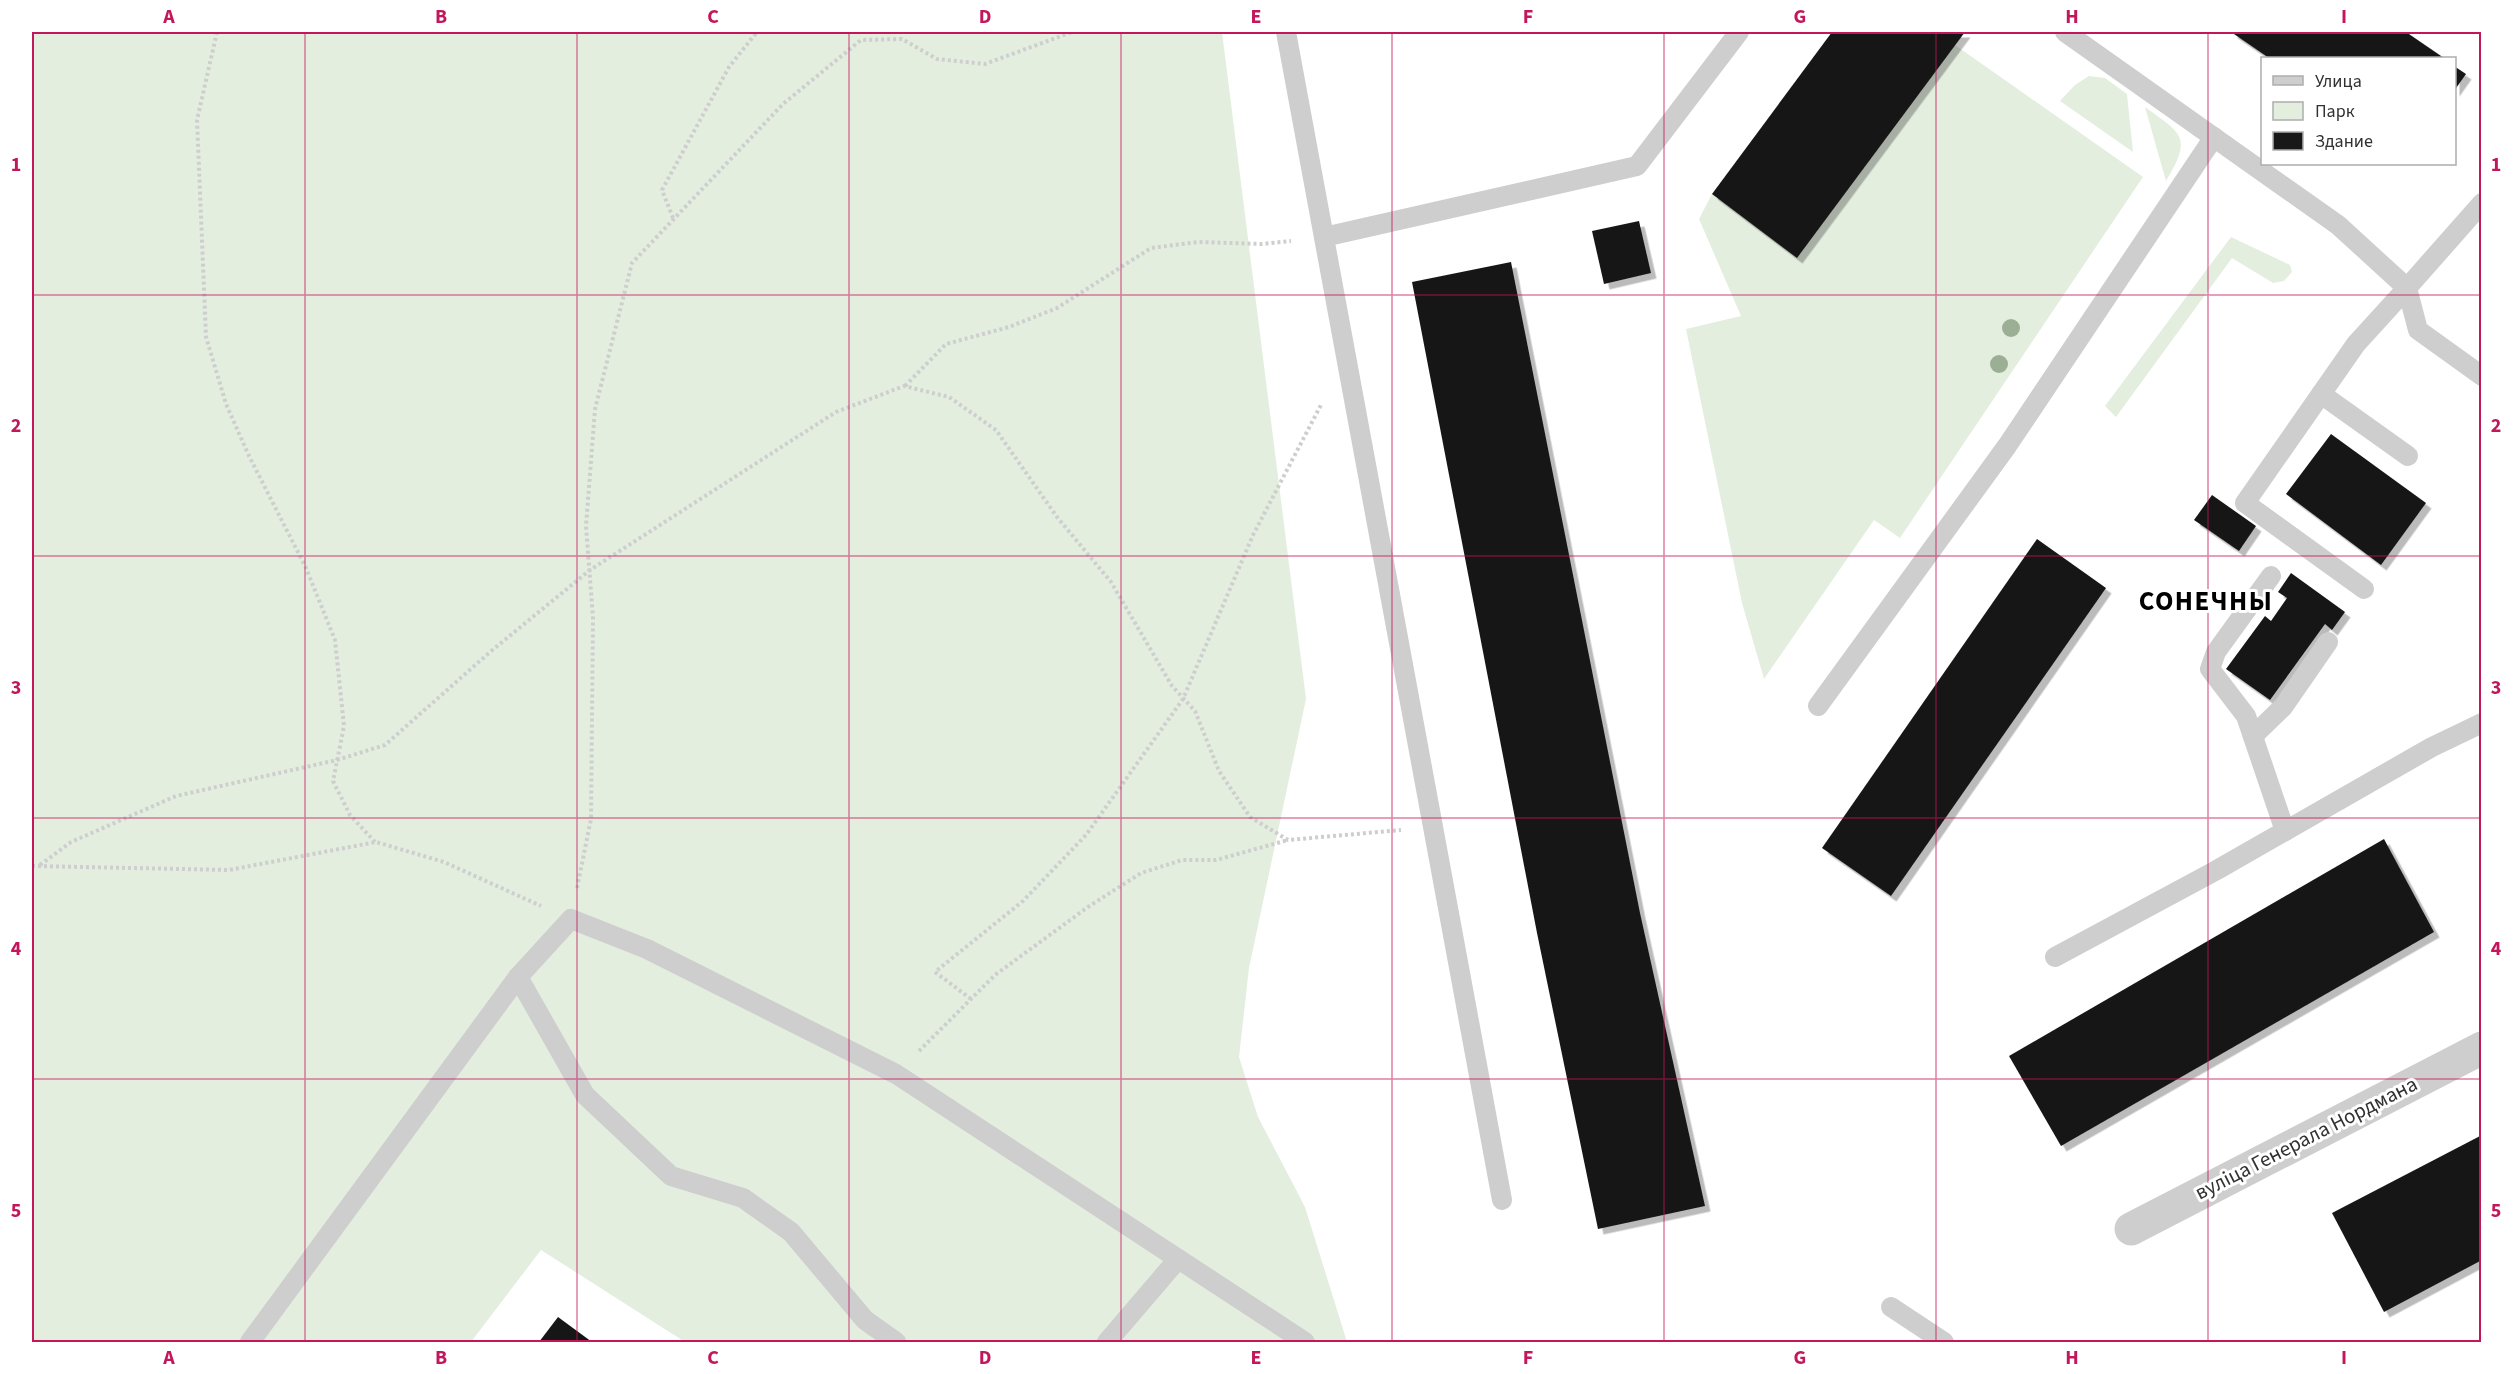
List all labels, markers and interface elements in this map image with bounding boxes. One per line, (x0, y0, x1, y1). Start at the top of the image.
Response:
text: A (162, 3, 175, 31)
text: B (435, 3, 447, 31)
text: C (707, 3, 719, 31)
text: D (979, 3, 991, 31)
text: E (1251, 3, 1261, 31)
text: F (1523, 3, 1533, 31)
text: G (1794, 3, 1806, 31)
text: H (2065, 3, 2079, 31)
text: I (2341, 3, 2347, 31)
legend (2261, 57, 2456, 165)
text: Улица (2315, 69, 2362, 94)
text: Парк (2315, 99, 2355, 124)
text: Здание (2315, 129, 2373, 154)
text: 1 (11, 151, 21, 179)
text: 1 (2491, 151, 2501, 179)
text: 2 (11, 412, 21, 440)
text: 2 (2491, 412, 2501, 440)
district label: СОНЕЧНЫ (2139, 582, 2273, 621)
text: 3 (11, 674, 21, 702)
text: 3 (2491, 674, 2501, 702)
text: 4 (11, 935, 22, 963)
text: 4 (2491, 935, 2502, 963)
street label: вуліца Генерала Нордмана (2190, 1069, 2422, 1207)
text: 5 (11, 1197, 21, 1225)
text: 5 (2491, 1197, 2501, 1225)
text: A (162, 1344, 175, 1372)
text: B (435, 1344, 447, 1372)
text: C (707, 1344, 719, 1372)
text: D (979, 1344, 991, 1372)
text: E (1251, 1344, 1261, 1372)
text: F (1523, 1344, 1533, 1372)
text: G (1794, 1344, 1806, 1372)
text: H (2065, 1344, 2079, 1372)
text: I (2341, 1344, 2347, 1372)

